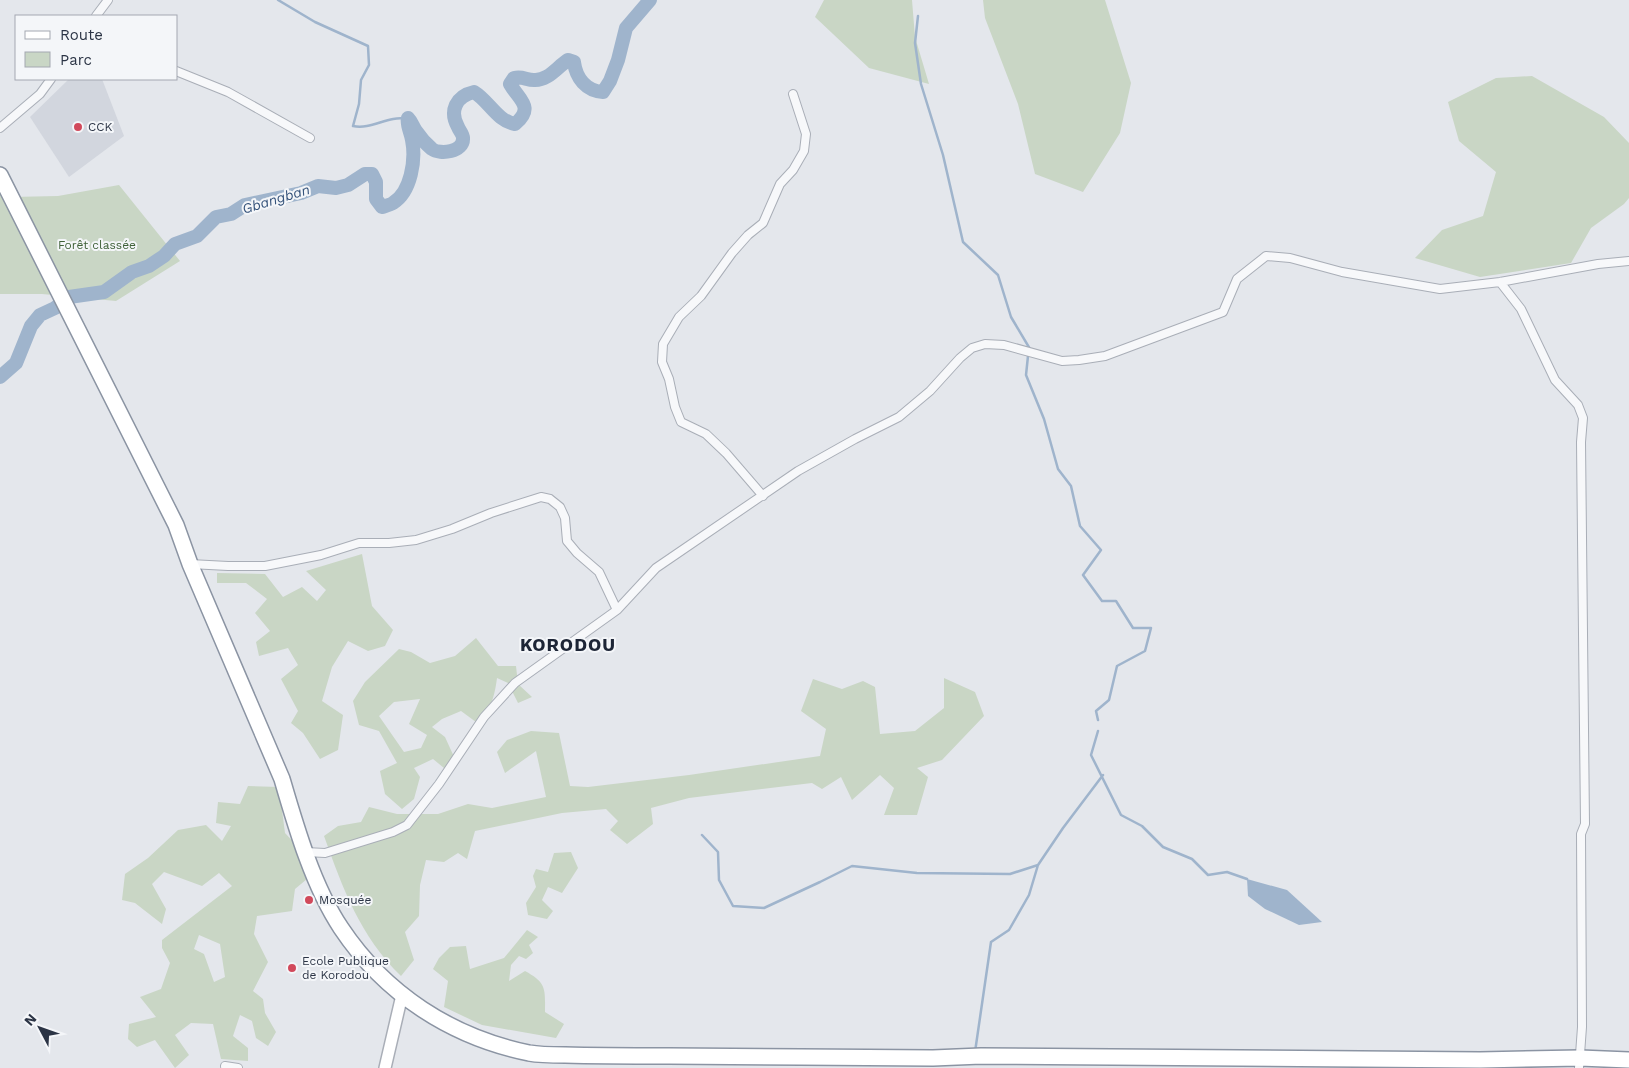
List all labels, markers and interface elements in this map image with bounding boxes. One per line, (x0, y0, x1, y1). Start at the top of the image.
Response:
legend (15, 15, 178, 80)
text: Route (60, 26, 103, 44)
text: Parc (60, 51, 92, 69)
place label: CCK (88, 120, 112, 134)
marker: CCK (72, 121, 84, 133)
water label: Gbangban (240, 181, 312, 217)
park label: Forêt classée (58, 238, 136, 252)
district label: KORODOU (520, 634, 616, 655)
place label: Mosquée (319, 893, 372, 907)
marker: Mosquée (303, 894, 315, 906)
place label: Ecole Publique de Korodou (302, 954, 389, 982)
marker: Ecole Publique de Korodou (286, 962, 298, 974)
north arrow (15, 1003, 65, 1053)
text: N (21, 1010, 40, 1029)

